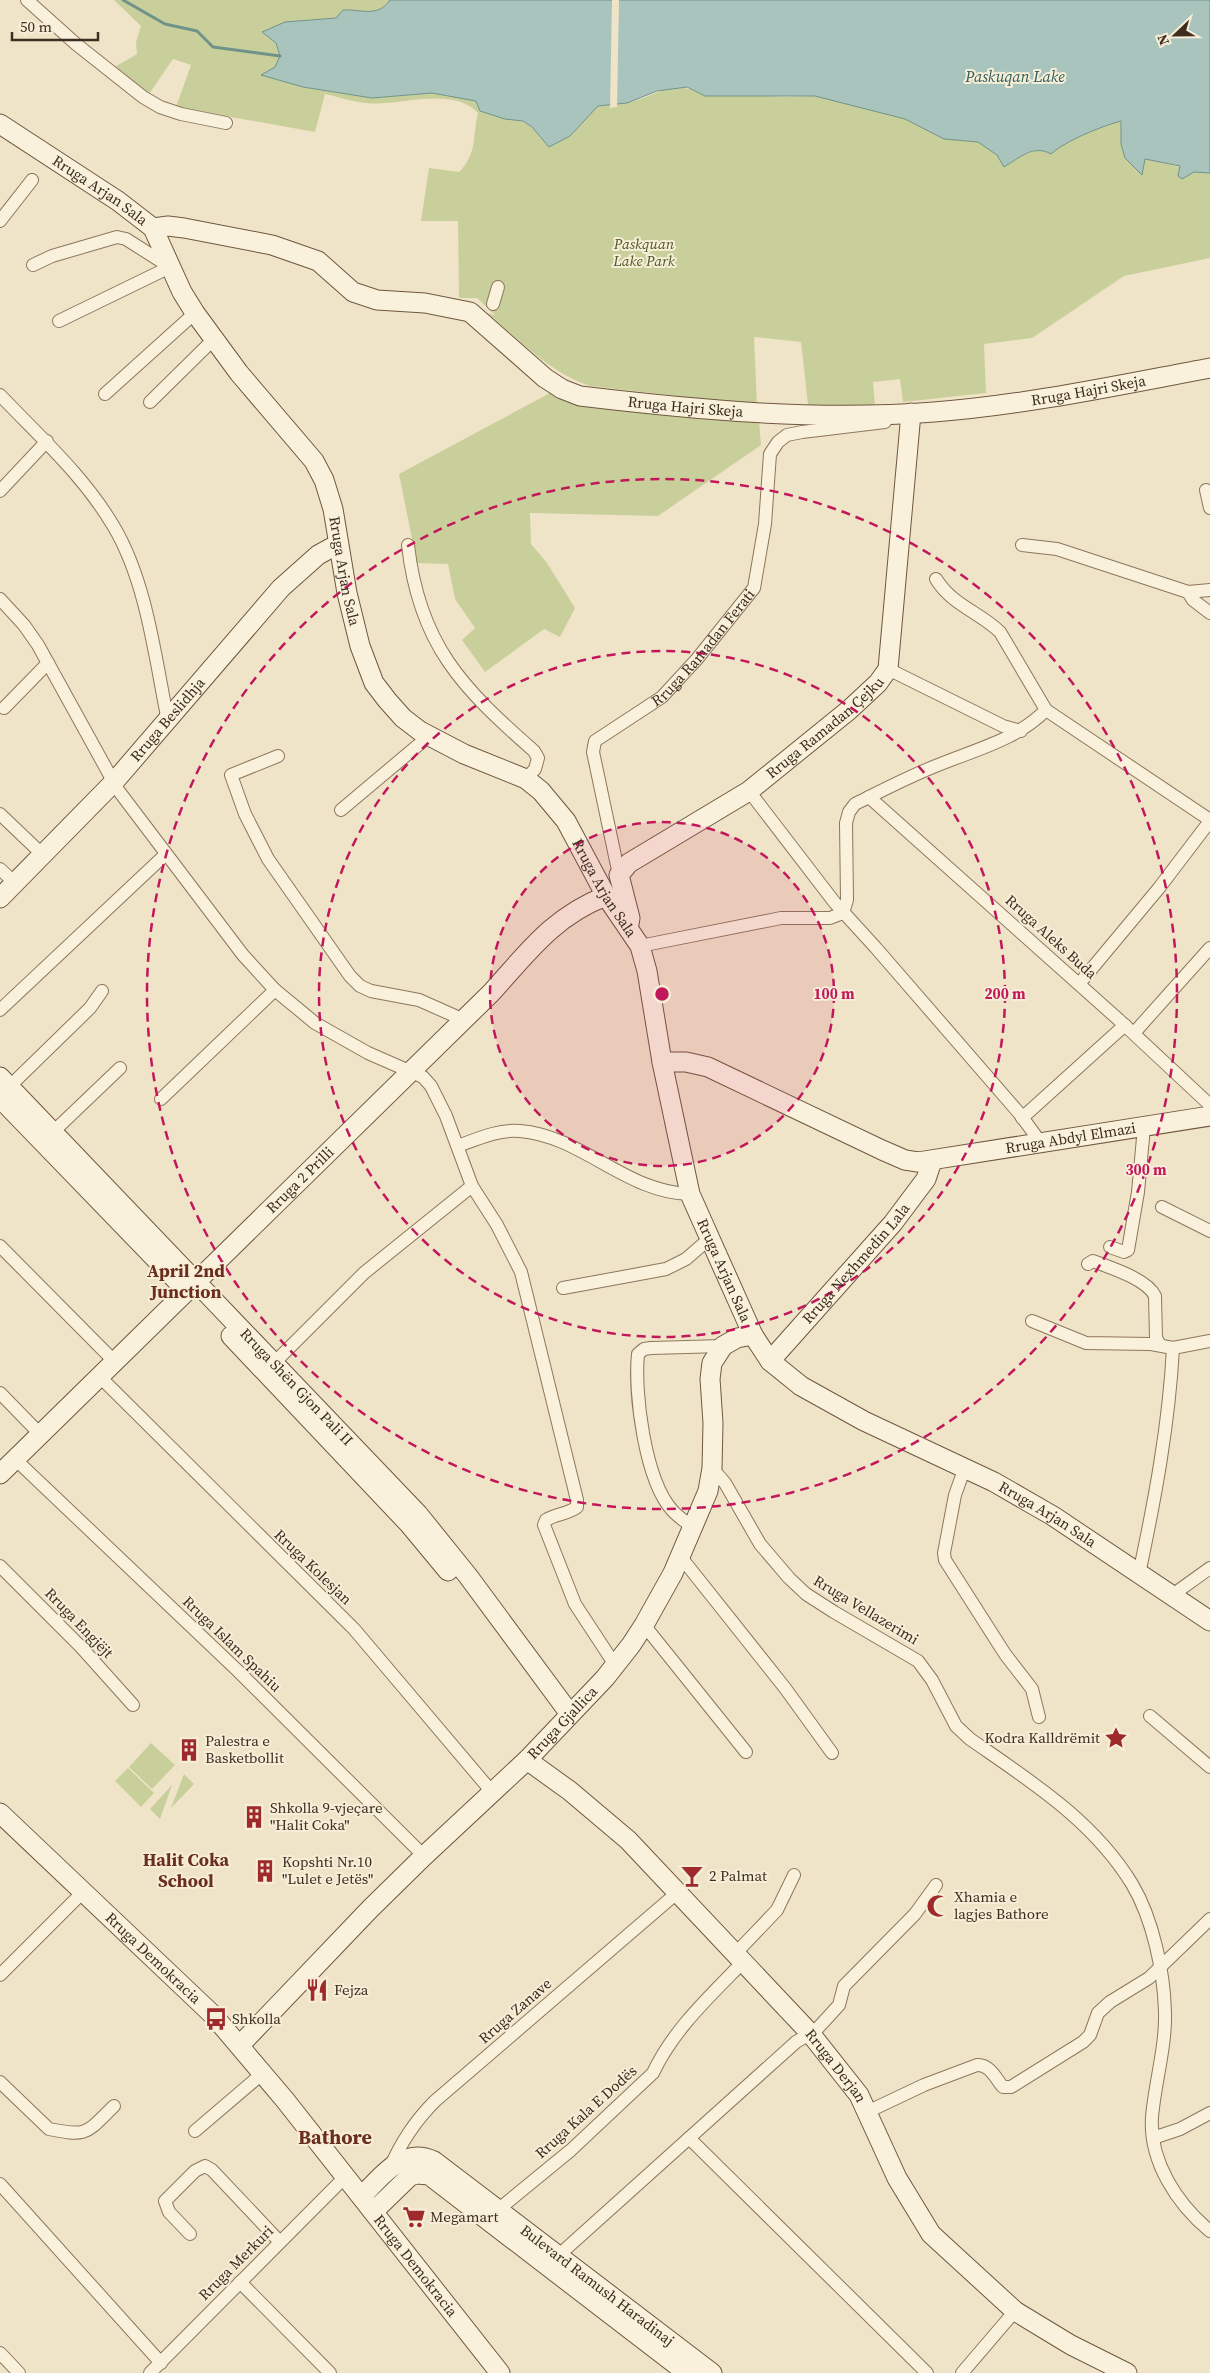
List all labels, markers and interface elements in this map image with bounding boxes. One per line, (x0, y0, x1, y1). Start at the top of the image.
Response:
scale bar (12, 10, 99, 42)
north arrow (1150, 10, 1200, 60)
text: 50 m (20, 16, 52, 37)
text: N (1152, 31, 1174, 48)
water label: Paskuqan Lake (964, 65, 1065, 87)
street label: Rruga Arjan Sala (48, 150, 153, 230)
park label: Paskquan Lake Park (612, 233, 676, 271)
street label: Rruga Hajri Skeja (1030, 369, 1148, 410)
street label: Rruga Hajri Skeja (627, 391, 744, 422)
street label: Rruga Arjan Sala (324, 515, 366, 628)
street label: Rruga Ramadan Ferati (647, 584, 759, 711)
street label: Rruga Beslidhja (125, 672, 210, 766)
street label: Rruga Ramadan Çejku (761, 672, 889, 783)
street label: Rruga Arjan Sala (567, 835, 642, 941)
street label: Rruga Aleks Buda (1001, 890, 1102, 984)
text: 100 m (813, 983, 855, 1004)
text: 200 m (984, 983, 1026, 1004)
centre of rings (653, 985, 671, 1003)
street label: Rruga Abdyl Elmazi (1004, 1117, 1137, 1158)
street label: Rruga 2 Prilli (261, 1142, 338, 1218)
text: 300 m (1125, 1159, 1167, 1180)
street label: Rruga Nexhmedin Lala (797, 1198, 915, 1328)
street label: Rruga Arjan Sala (692, 1215, 757, 1325)
district label: April 2nd Junction (147, 1258, 225, 1304)
street label: Rruga Shën Gjon Pali II (236, 1323, 358, 1450)
street label: Rruga Arjan Sala (995, 1476, 1101, 1552)
street label: Rruga Kolesjan (270, 1524, 357, 1609)
street label: Rruga Vellazerimi (810, 1570, 923, 1649)
street label: Rruga Engjëjt (40, 1583, 118, 1663)
street label: Rruga Islam Spahiu (178, 1591, 287, 1697)
street label: Rruga Gjallica (522, 1681, 602, 1764)
place icon: Kodra Kalldrëmit (1103, 1725, 1129, 1751)
place label: Kodra Kalldrëmit (985, 1727, 1100, 1748)
place label: Palestra e Basketbollit (205, 1730, 284, 1768)
building icon: Palestra e Basketbollit (176, 1737, 202, 1763)
place label: Shkolla 9-vjeçare "Halit Coka" (270, 1797, 383, 1835)
building icon: Shkolla 9-vjeçare "Halit Coka" (241, 1804, 267, 1830)
district label: Halit Coka School (143, 1847, 230, 1893)
place label: Kopshti Nr.10 "Lulet e Jetës" (282, 1851, 373, 1889)
building icon: Kopshti Nr.10 "Lulet e Jetës" (252, 1858, 278, 1884)
bar icon: 2 Palmat (679, 1863, 705, 1889)
place label: 2 Palmat (709, 1865, 767, 1886)
place label: Xhamia e lagjes Bathore (954, 1886, 1049, 1924)
mosque icon: Xhamia e lagjes Bathore (925, 1893, 951, 1919)
street label: Rruga Demokracia (101, 1907, 206, 2009)
street label: Rruga Zanave (474, 1973, 556, 2048)
restaurant icon: Fejza (304, 1977, 330, 2003)
place label: Fejza (334, 1979, 369, 2000)
bus stop icon: Shkolla (203, 2006, 229, 2032)
place label: Shkolla (232, 2008, 281, 2029)
street label: Rruga Derjan (801, 2024, 872, 2106)
street label: Rruga Kala E Dodës (530, 2060, 641, 2163)
district label: Bathore (298, 2123, 372, 2151)
supermarket icon: Megamart (401, 2204, 427, 2230)
place label: Megamart (430, 2206, 499, 2227)
street label: Rruga Demokracia (369, 2210, 463, 2321)
street label: Bulevard Ramush Haradinaj (516, 2220, 679, 2350)
street label: Rruga Merkuri (194, 2221, 278, 2305)

